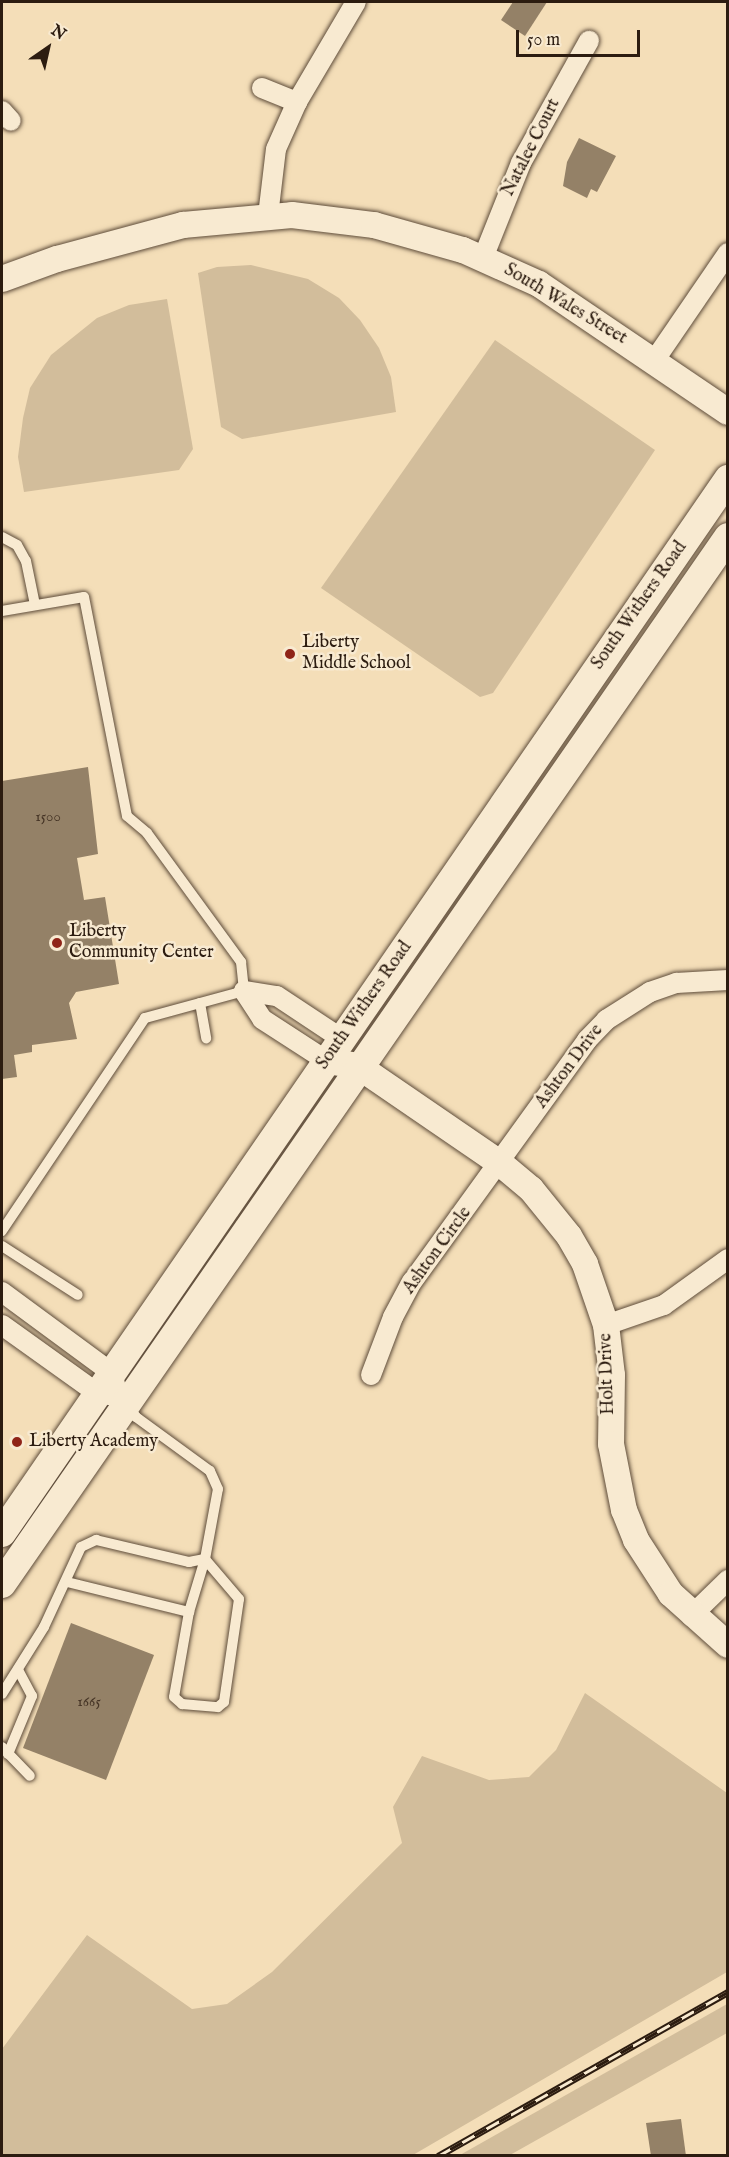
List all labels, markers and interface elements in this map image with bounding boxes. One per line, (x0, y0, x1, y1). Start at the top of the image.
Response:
north arrow (18, 18, 78, 78)
scale bar (519, 18, 644, 56)
text: N (47, 21, 69, 45)
text: 50 m (527, 29, 560, 52)
street label: Natalee Court (498, 96, 566, 200)
street label: South Wales Street (500, 260, 630, 350)
street label: South Withers Road (588, 538, 692, 674)
place label: Liberty Middle School (302, 633, 411, 676)
marker: Liberty Middle School (283, 647, 297, 661)
house number: 1500 (35, 808, 61, 826)
place label: Liberty Community Center (69, 922, 214, 964)
marker: Liberty Community Center (50, 936, 64, 950)
street label: South Withers Road (313, 938, 417, 1074)
street label: Ashton Drive (532, 1021, 608, 1113)
street label: Ashton Circle (399, 1203, 477, 1299)
street label: Holt Drive (596, 1333, 620, 1415)
place label: Liberty Academy (29, 1431, 158, 1453)
marker: Liberty Academy (10, 1435, 24, 1449)
house number: 1665 (77, 1693, 101, 1711)

